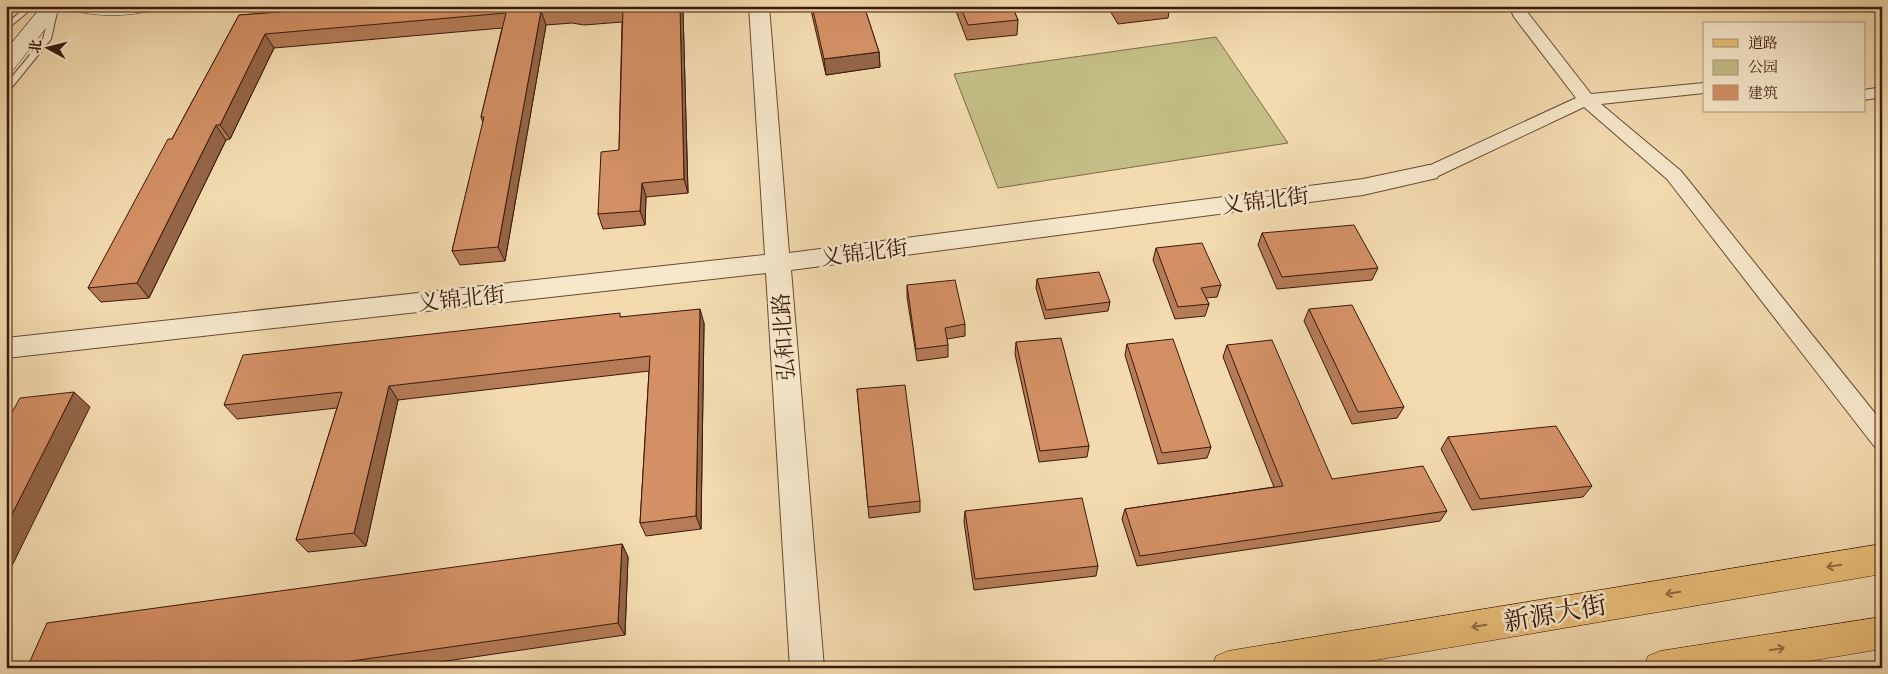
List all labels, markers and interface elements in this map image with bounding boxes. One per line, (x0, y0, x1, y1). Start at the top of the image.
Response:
north arrow (22, 22, 72, 72)
legend (1703, 22, 1866, 112)
text: 道路 (1748, 33, 1778, 52)
text: 北 (25, 38, 45, 54)
text: 公园 (1748, 57, 1778, 76)
text: 建筑 (1748, 83, 1778, 102)
street label: 义锦北街 (1220, 181, 1311, 220)
street label: 义锦北街 (819, 233, 910, 272)
street label: 义锦北街 (416, 279, 506, 318)
street label: 弘和北路 (766, 292, 801, 382)
one-way arrow (1826, 561, 1842, 571)
street label: 新源大街 (1501, 587, 1609, 639)
one-way arrow (1666, 589, 1682, 599)
one-way arrow (1471, 622, 1487, 632)
one-way arrow (1769, 644, 1785, 654)

